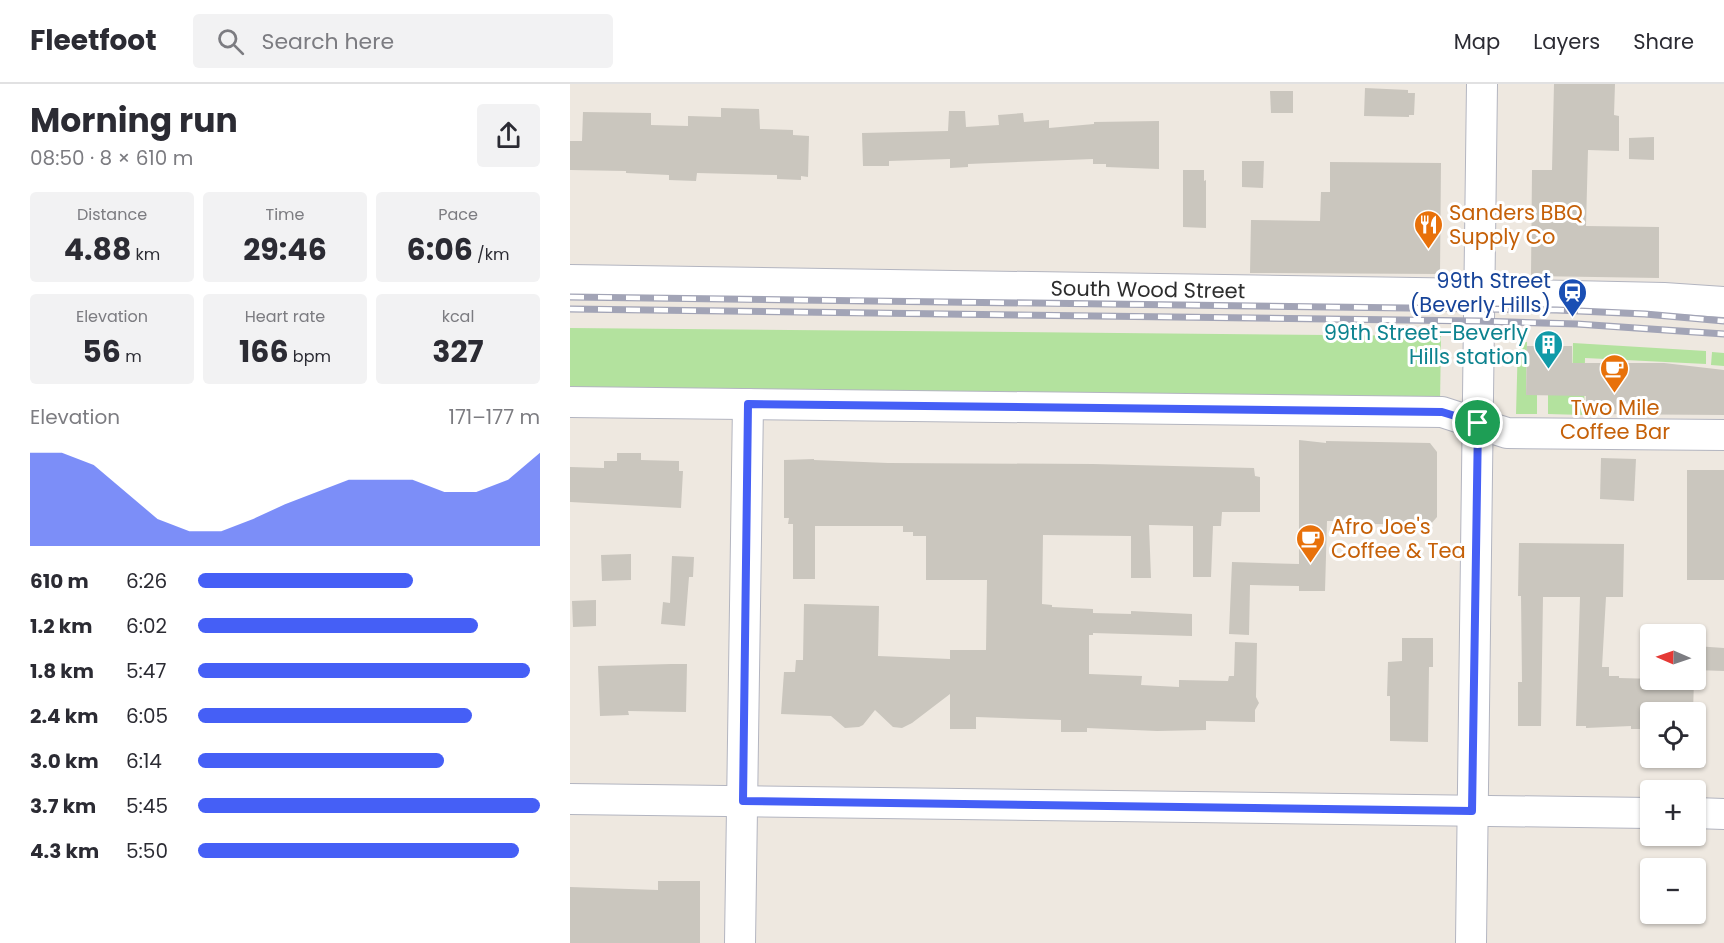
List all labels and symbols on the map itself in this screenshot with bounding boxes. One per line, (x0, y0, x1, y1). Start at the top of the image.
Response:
place label: Sanders BBQ Supply Co (1449, 198, 1583, 251)
restaurant icon: Sanders BBQ Supply Co (1412, 208, 1444, 250)
place label: 99th Street (Beverly Hills) (1410, 266, 1551, 319)
street label: South Wood Street (1050, 273, 1246, 305)
station icon: 99th Street (Beverly Hills) (1556, 276, 1588, 318)
place label: 99th Street–Beverly Hills station (1324, 318, 1528, 371)
building icon: 99th Street–Beverly Hills station (1533, 328, 1565, 370)
cafe icon: Two Mile Coffee Bar (1599, 352, 1631, 394)
place label: Two Mile Coffee Bar (1560, 393, 1670, 446)
pin (1452, 397, 1503, 448)
place label: Afro Joe's Coffee & Tea (1331, 512, 1466, 565)
cafe icon: Afro Joe's Coffee & Tea (1294, 522, 1326, 564)
north arrow (1640, 624, 1706, 690)

